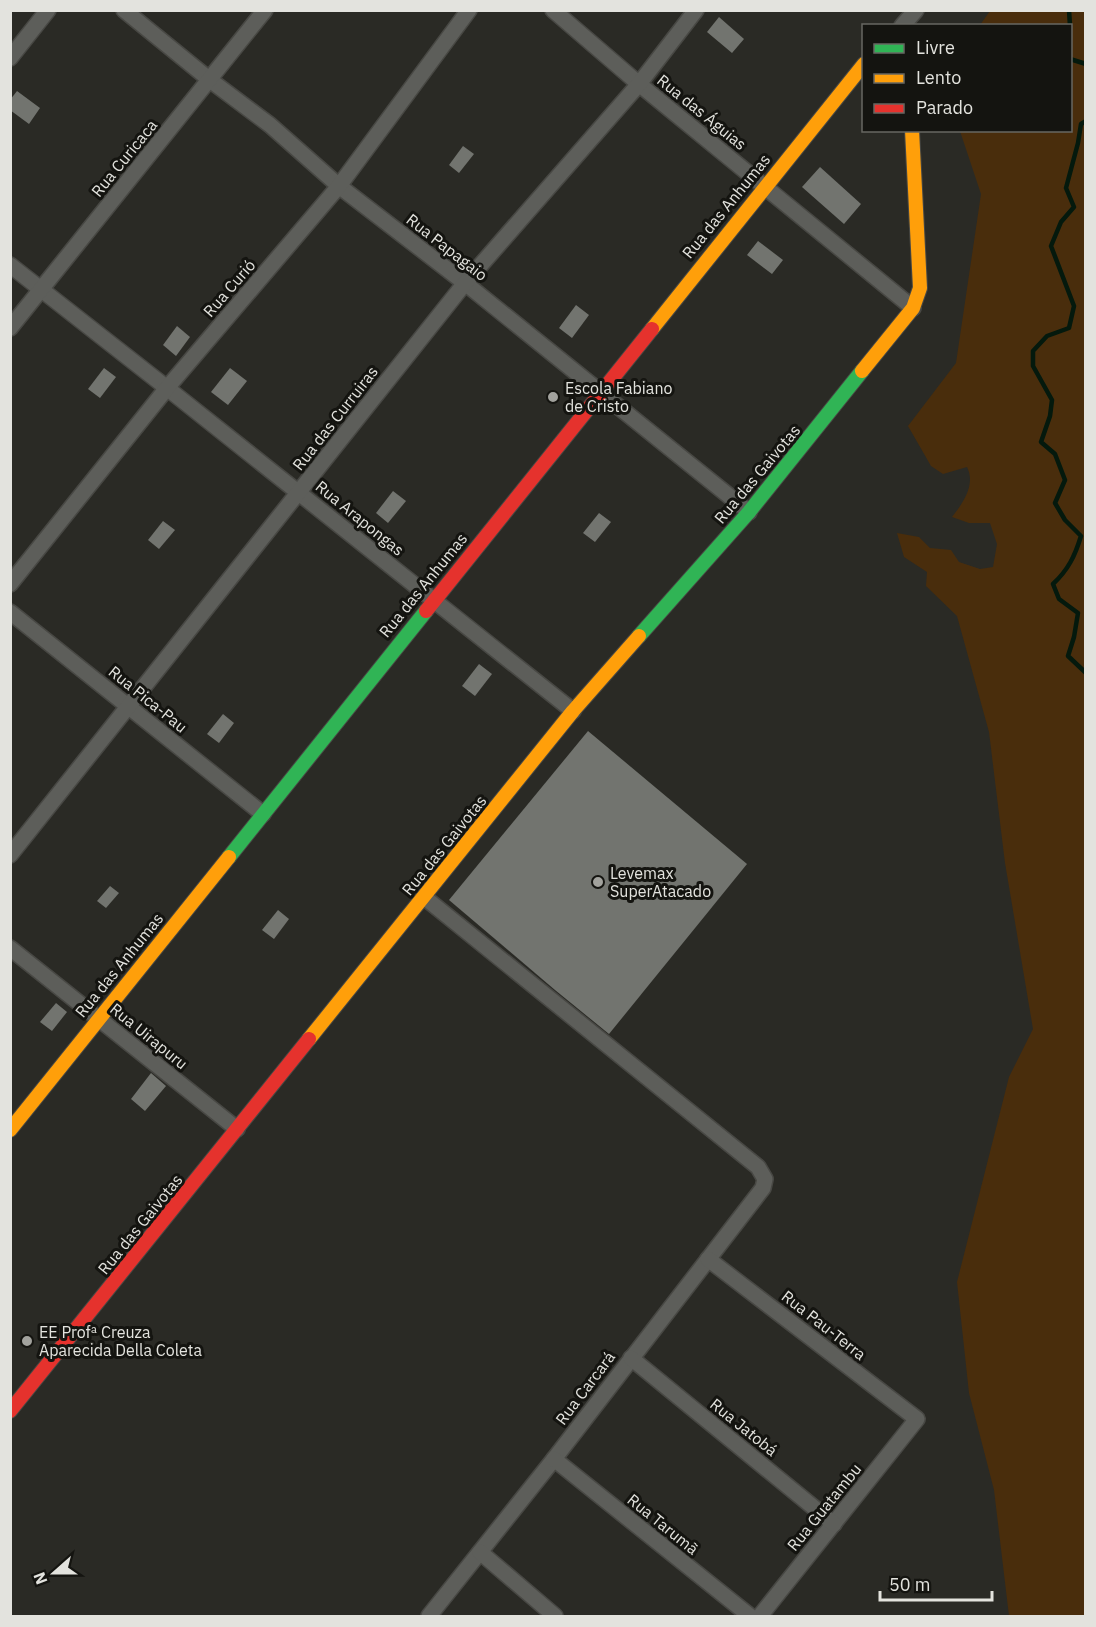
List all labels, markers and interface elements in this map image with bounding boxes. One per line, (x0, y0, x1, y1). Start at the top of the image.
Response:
legend (862, 24, 1072, 132)
text: Livre (916, 36, 955, 59)
text: Lento (916, 66, 961, 89)
street label: Rua das Águias (653, 69, 751, 154)
text: Parado (916, 96, 973, 119)
street label: Rua Curicaca (87, 115, 162, 201)
street label: Rua das Anhumas (678, 150, 774, 262)
street label: Rua Papagaio (402, 209, 492, 285)
street label: Rua Curió (199, 255, 259, 321)
street label: Rua das Curruiras (288, 362, 382, 474)
place label: Escola Fabiano de Cristo (565, 378, 672, 416)
marker: Escola Fabiano de Cristo (546, 390, 560, 404)
street label: Rua das Gaivotas (710, 420, 804, 528)
street label: Rua Arapongas (312, 476, 408, 560)
street label: Rua das Anhumas (375, 529, 471, 641)
street label: Rua Pica-Pau (105, 661, 191, 737)
street label: Rua das Gaivotas (397, 791, 491, 899)
place label: Levemax SuperAtacado (610, 863, 711, 901)
marker: Levemax SuperAtacado (591, 875, 605, 889)
street label: Rua das Anhumas (71, 909, 167, 1021)
street label: Rua Uirapuru (106, 999, 192, 1073)
street label: Rua das Gaivotas (93, 1170, 187, 1278)
street label: Rua Pau-Terra (778, 1286, 871, 1364)
place label: EE Profª Creuza Aparecida Della Coleta (39, 1322, 202, 1360)
marker: EE Profª Creuza Aparecida Della Coleta (20, 1334, 34, 1348)
street label: Rua Carcará (551, 1347, 619, 1429)
street label: Rua Jatobá (706, 1394, 782, 1460)
street label: Rua Guatambu (783, 1459, 865, 1555)
street label: Rua Tarumã (623, 1489, 703, 1559)
north arrow (24, 1543, 84, 1603)
scale bar (880, 1564, 992, 1602)
text: N (29, 1569, 51, 1587)
text: 50 m (889, 1573, 931, 1596)

